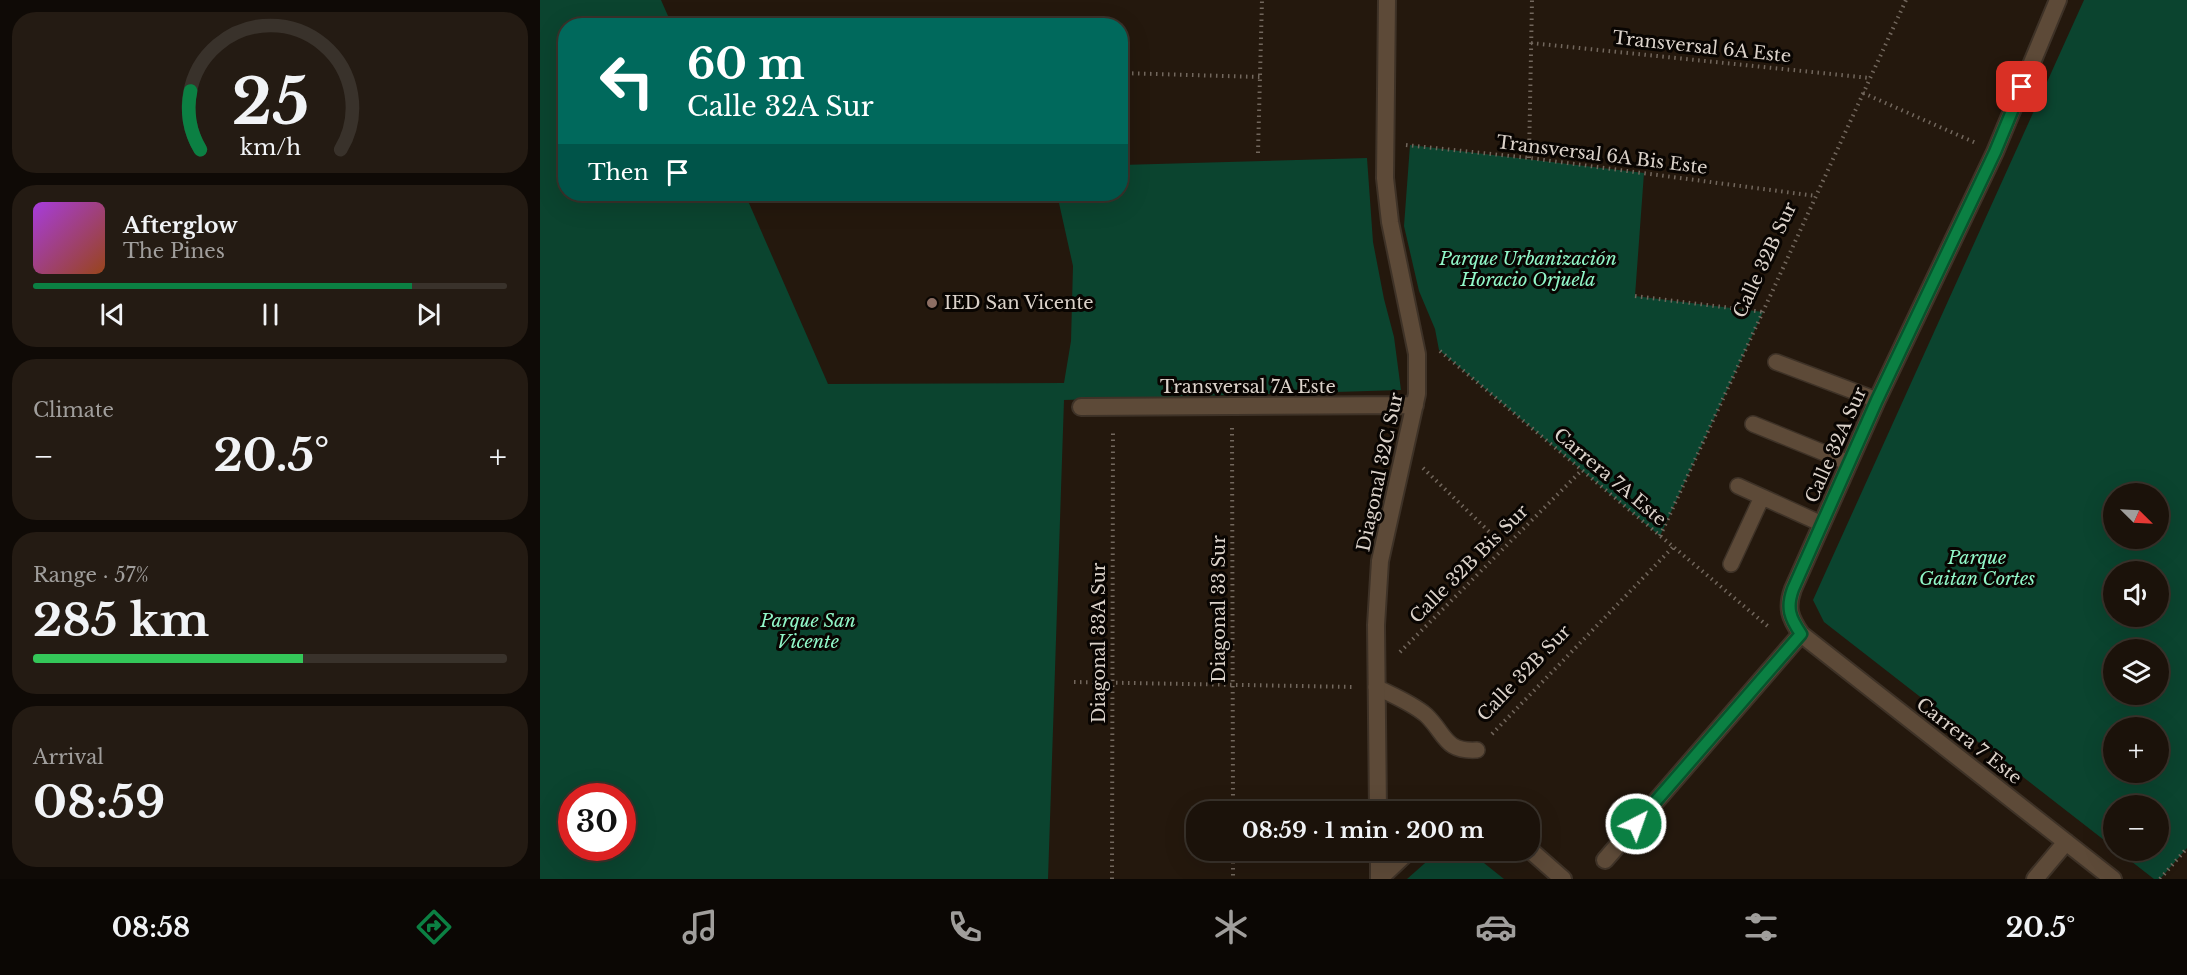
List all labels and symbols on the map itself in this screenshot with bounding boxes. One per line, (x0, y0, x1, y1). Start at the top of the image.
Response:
street label: Transversal 6A Este (1612, 27, 1792, 67)
pin (1996, 61, 2047, 112)
street label: Transversal 6A Bis Este (1495, 131, 1709, 179)
street label: Calle 32B Sur (1729, 198, 1802, 321)
park label: Parque Urbanización Horacio Orjuela (1438, 248, 1617, 291)
place label: IED San Vicente (944, 292, 1094, 314)
marker: IED San Vicente (925, 296, 939, 310)
street label: Transversal 7A Este (1160, 376, 1336, 398)
street label: Calle 32A Sur (1801, 383, 1872, 506)
street label: Diagonal 32C Sur (1352, 390, 1408, 553)
street label: Carrera 7A Este (1549, 423, 1671, 531)
north arrow (2103, 483, 2169, 549)
street label: Calle 32B Bis Sur (1405, 500, 1533, 628)
street label: Diagonal 33 Sur (1208, 535, 1230, 683)
park label: Parque Gaitan Cortes (1919, 547, 2035, 590)
street label: Diagonal 33A Sur (1088, 562, 1110, 723)
park label: Parque San Vicente (759, 610, 856, 653)
street label: Calle 32B Sur (1473, 620, 1576, 726)
street label: Carrera 7 Este (1912, 693, 2026, 789)
speed limit sign: 30 (558, 783, 636, 861)
position arrow (1604, 792, 1668, 856)

